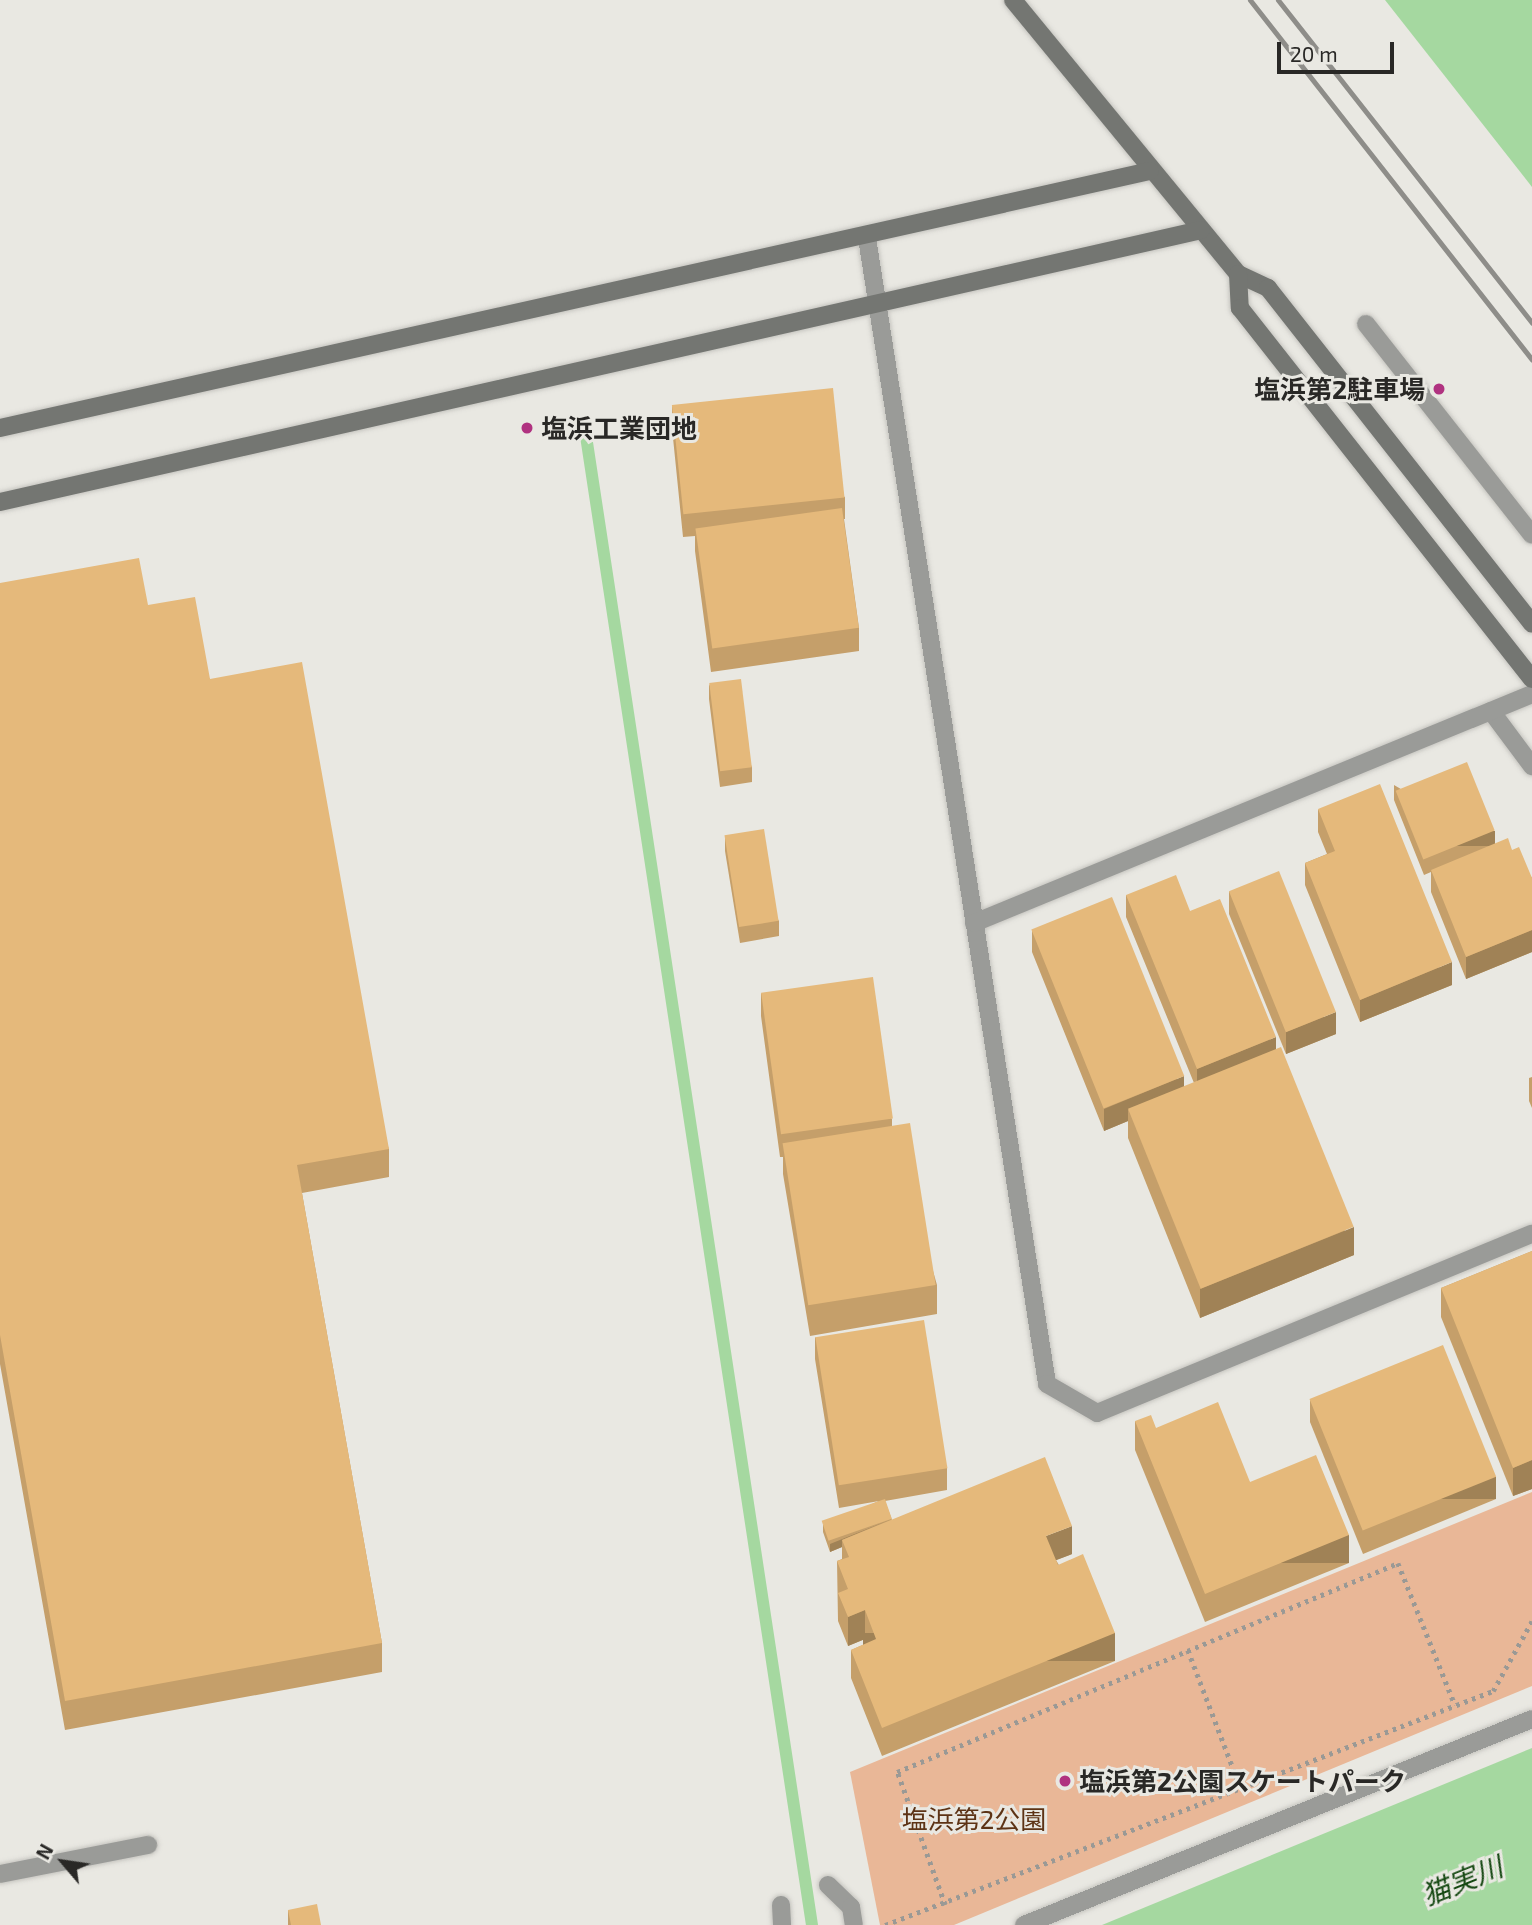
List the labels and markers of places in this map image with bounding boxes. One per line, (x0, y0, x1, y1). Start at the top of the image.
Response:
place label: 塩浜第2駐車場 (1254, 373, 1425, 405)
marker: 塩浜第2駐車場 (1431, 381, 1447, 397)
place label: 塩浜工業団地 (541, 412, 697, 444)
marker: 塩浜工業団地 (519, 420, 535, 436)
place label: 塩浜第2公園スケートパーク (1079, 1765, 1406, 1797)
marker: 塩浜第2公園スケートパーク (1057, 1773, 1073, 1789)

